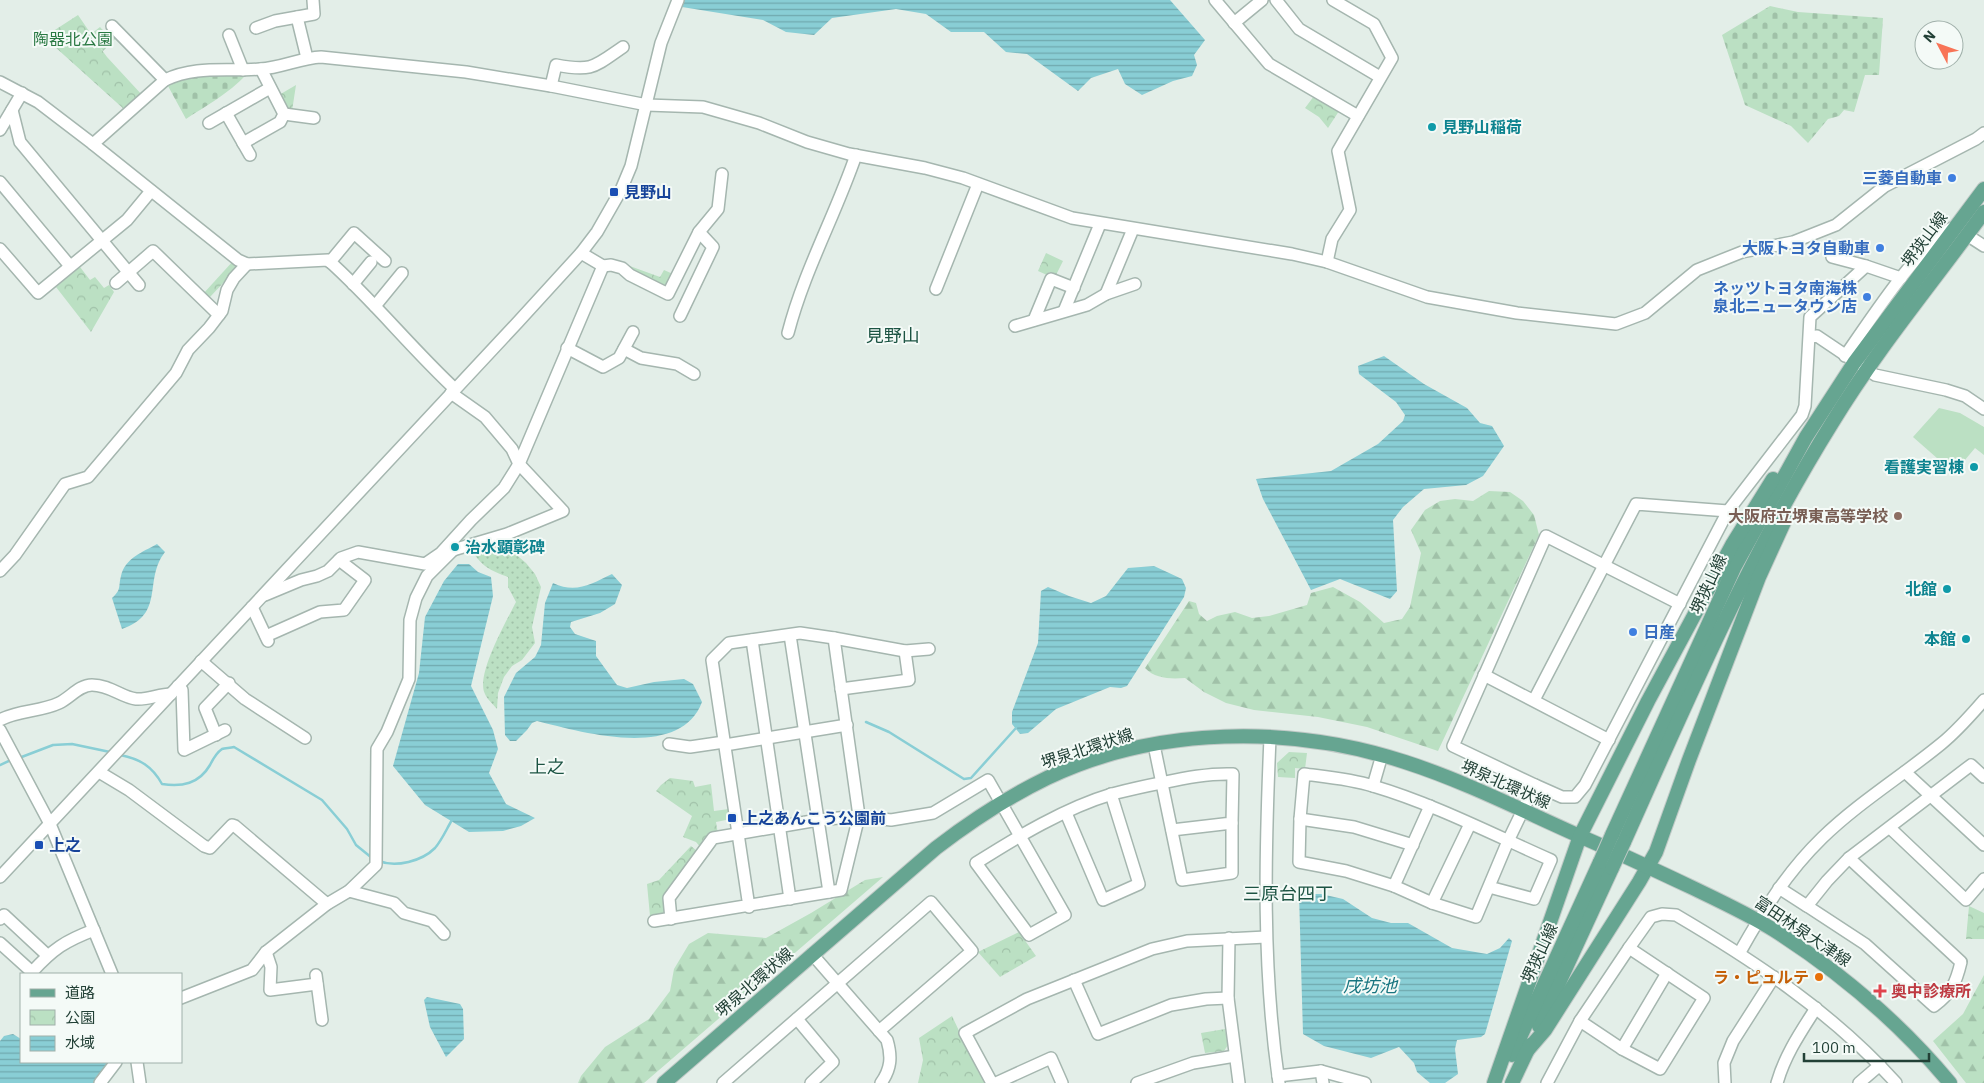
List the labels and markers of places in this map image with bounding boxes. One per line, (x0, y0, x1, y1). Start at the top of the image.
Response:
place label: 見野山稲荷 (1442, 117, 1522, 137)
marker: 見野山稲荷 (1426, 121, 1438, 133)
place label: 三菱自動車 (1862, 168, 1942, 188)
marker: 三菱自動車 (1946, 172, 1958, 184)
place label: 見野山 (624, 182, 672, 202)
marker: 見野山 (608, 186, 620, 198)
place label: 大阪トヨタ自動車 (1742, 238, 1870, 258)
marker: 大阪トヨタ自動車 (1874, 242, 1886, 254)
place label: ネッツトヨタ南海株 泉北ニュータウン店 (1713, 278, 1857, 316)
marker: ネッツトヨタ南海株 泉北ニュータウン店 (1861, 291, 1873, 303)
place label: 看護実習棟 (1884, 457, 1964, 477)
marker: 看護実習棟 (1968, 461, 1980, 473)
place label: 大阪府立堺東高等学校 (1728, 506, 1888, 526)
marker: 大阪府立堺東高等学校 (1892, 510, 1904, 522)
place label: 治水顕彰碑 (465, 537, 545, 557)
marker: 治水顕彰碑 (449, 541, 461, 553)
place label: 北館 (1905, 579, 1937, 599)
marker: 北館 (1941, 583, 1953, 595)
place label: 日産 (1643, 622, 1675, 642)
marker: 日産 (1627, 626, 1639, 638)
place label: 本館 (1924, 629, 1956, 649)
marker: 本館 (1960, 633, 1972, 645)
place label: 上之あんこう公園前 (742, 808, 886, 828)
marker: 上之あんこう公園前 (726, 812, 738, 824)
place label: 上之 (49, 835, 81, 855)
marker: 上之 (33, 839, 45, 851)
place label: ラ・ピュルテ (1713, 967, 1809, 987)
marker: ラ・ピュルテ (1813, 971, 1825, 983)
place label: 奥中診療所 (1891, 981, 1971, 1001)
marker: 奥中診療所 (1873, 984, 1887, 998)

